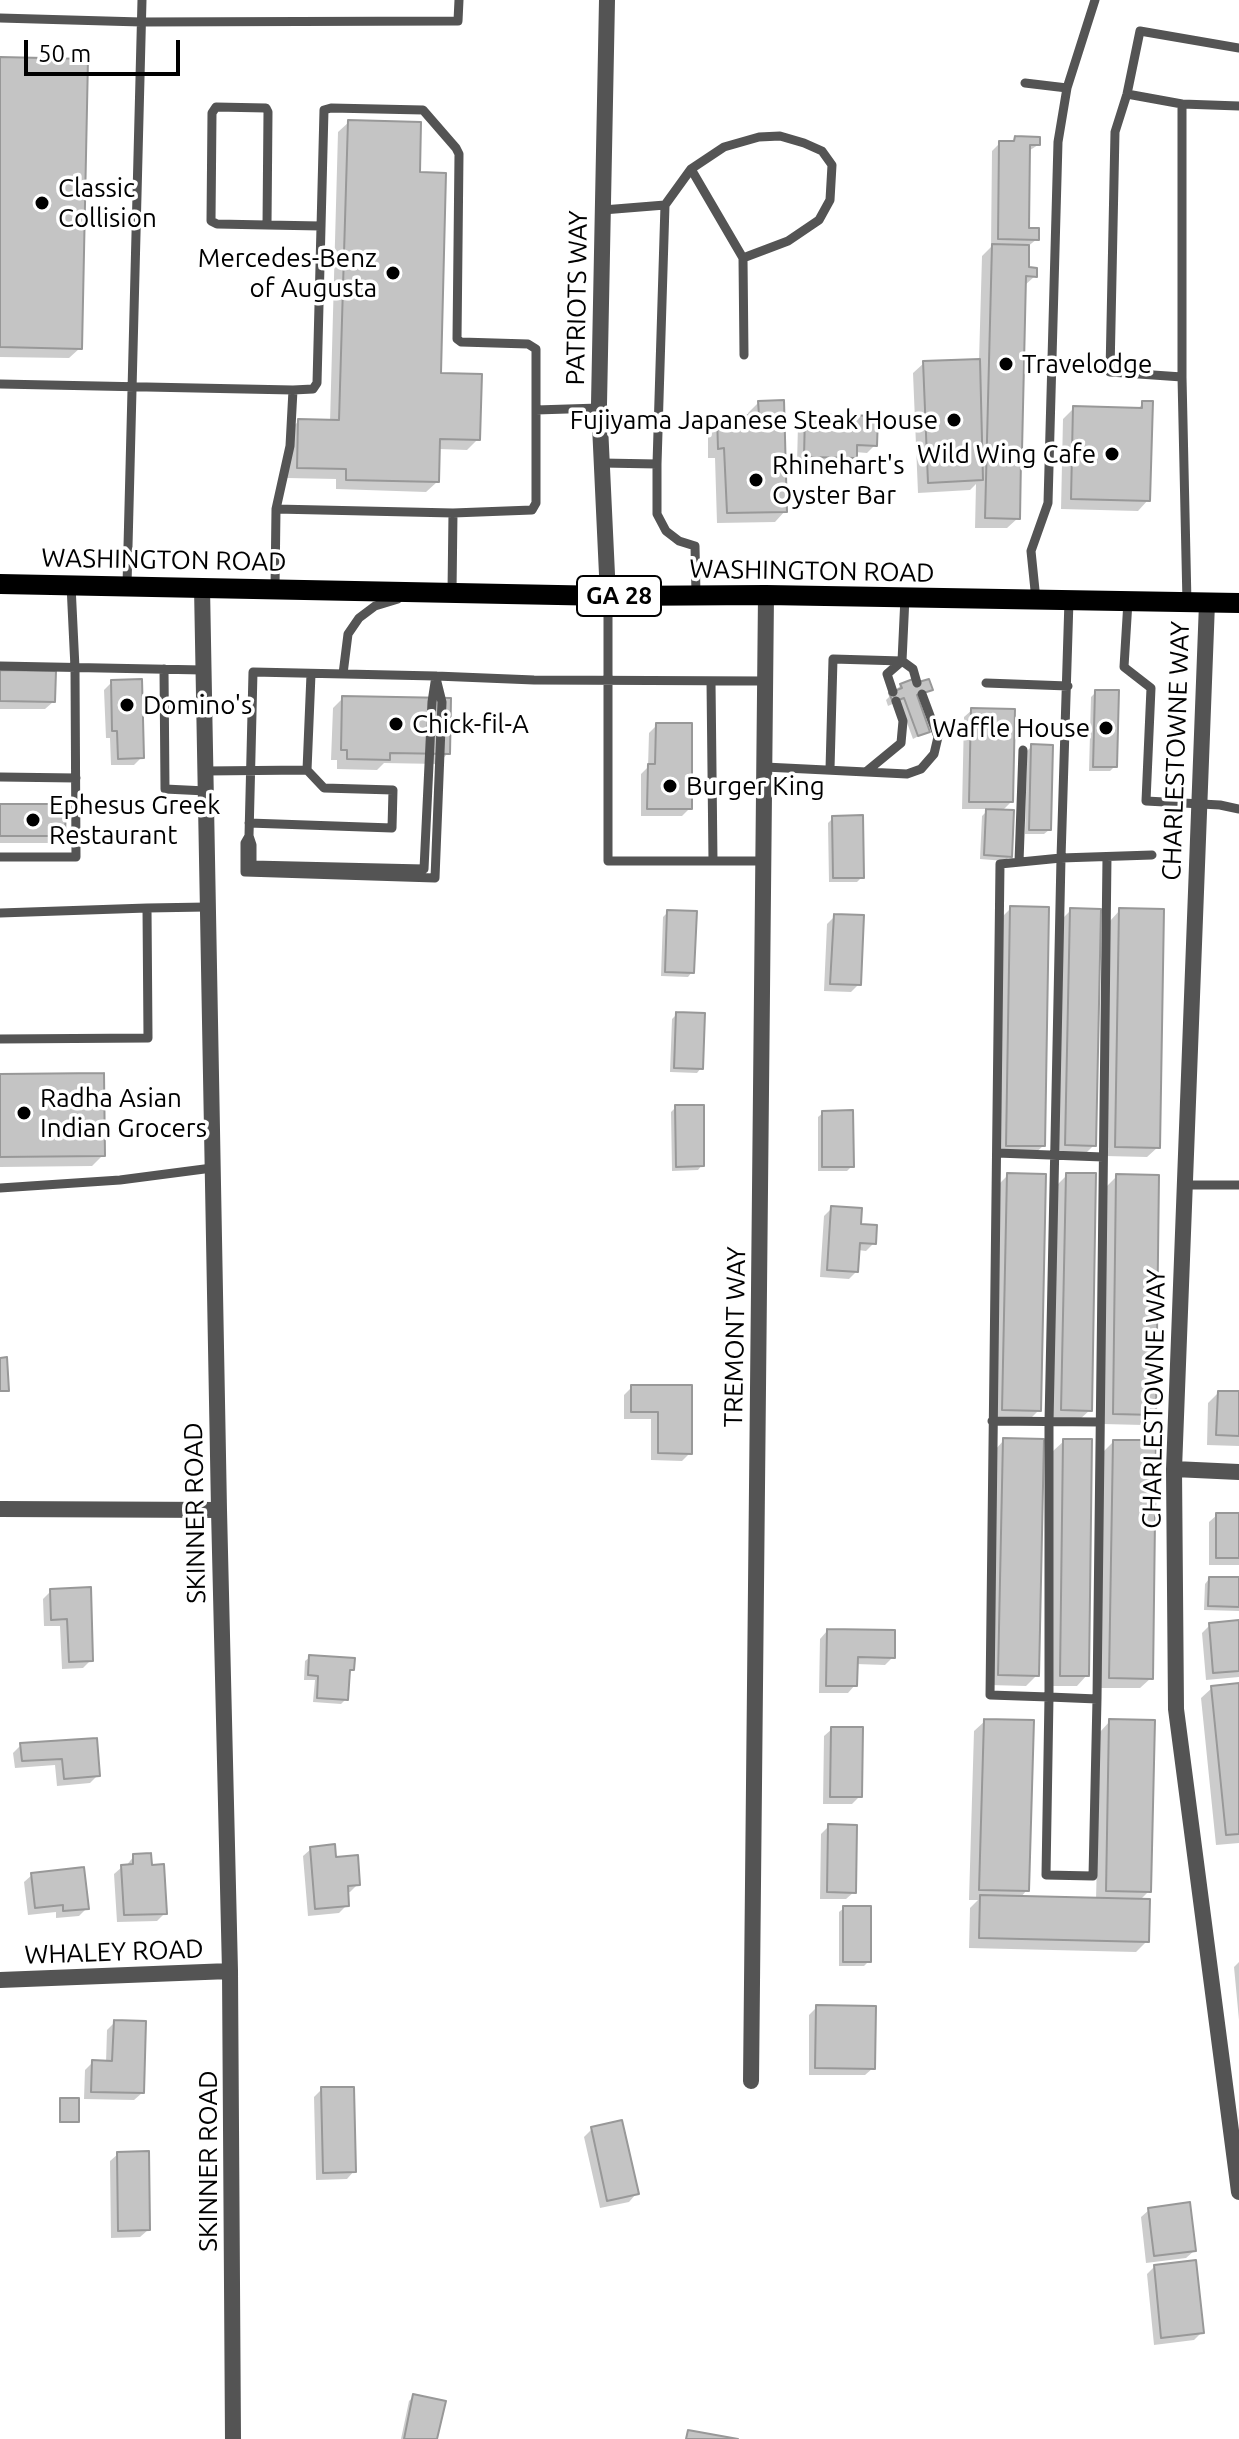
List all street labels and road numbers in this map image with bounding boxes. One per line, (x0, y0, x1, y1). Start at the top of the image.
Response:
street label: PATRIOTS WAY (560, 210, 594, 386)
street label: WASHINGTON ROAD (41, 542, 287, 578)
street label: WASHINGTON ROAD (689, 553, 935, 589)
road number: GA 28 (577, 576, 661, 616)
street label: CHARLESTOWNE WAY (1156, 621, 1196, 881)
street label: TREMONT WAY (718, 1246, 752, 1428)
street label: CHARLESTOWNE WAY (1136, 1269, 1172, 1529)
street label: SKINNER ROAD (178, 1422, 212, 1604)
street label: WHALEY ROAD (24, 1933, 204, 1971)
street label: SKINNER ROAD (192, 2070, 224, 2252)

